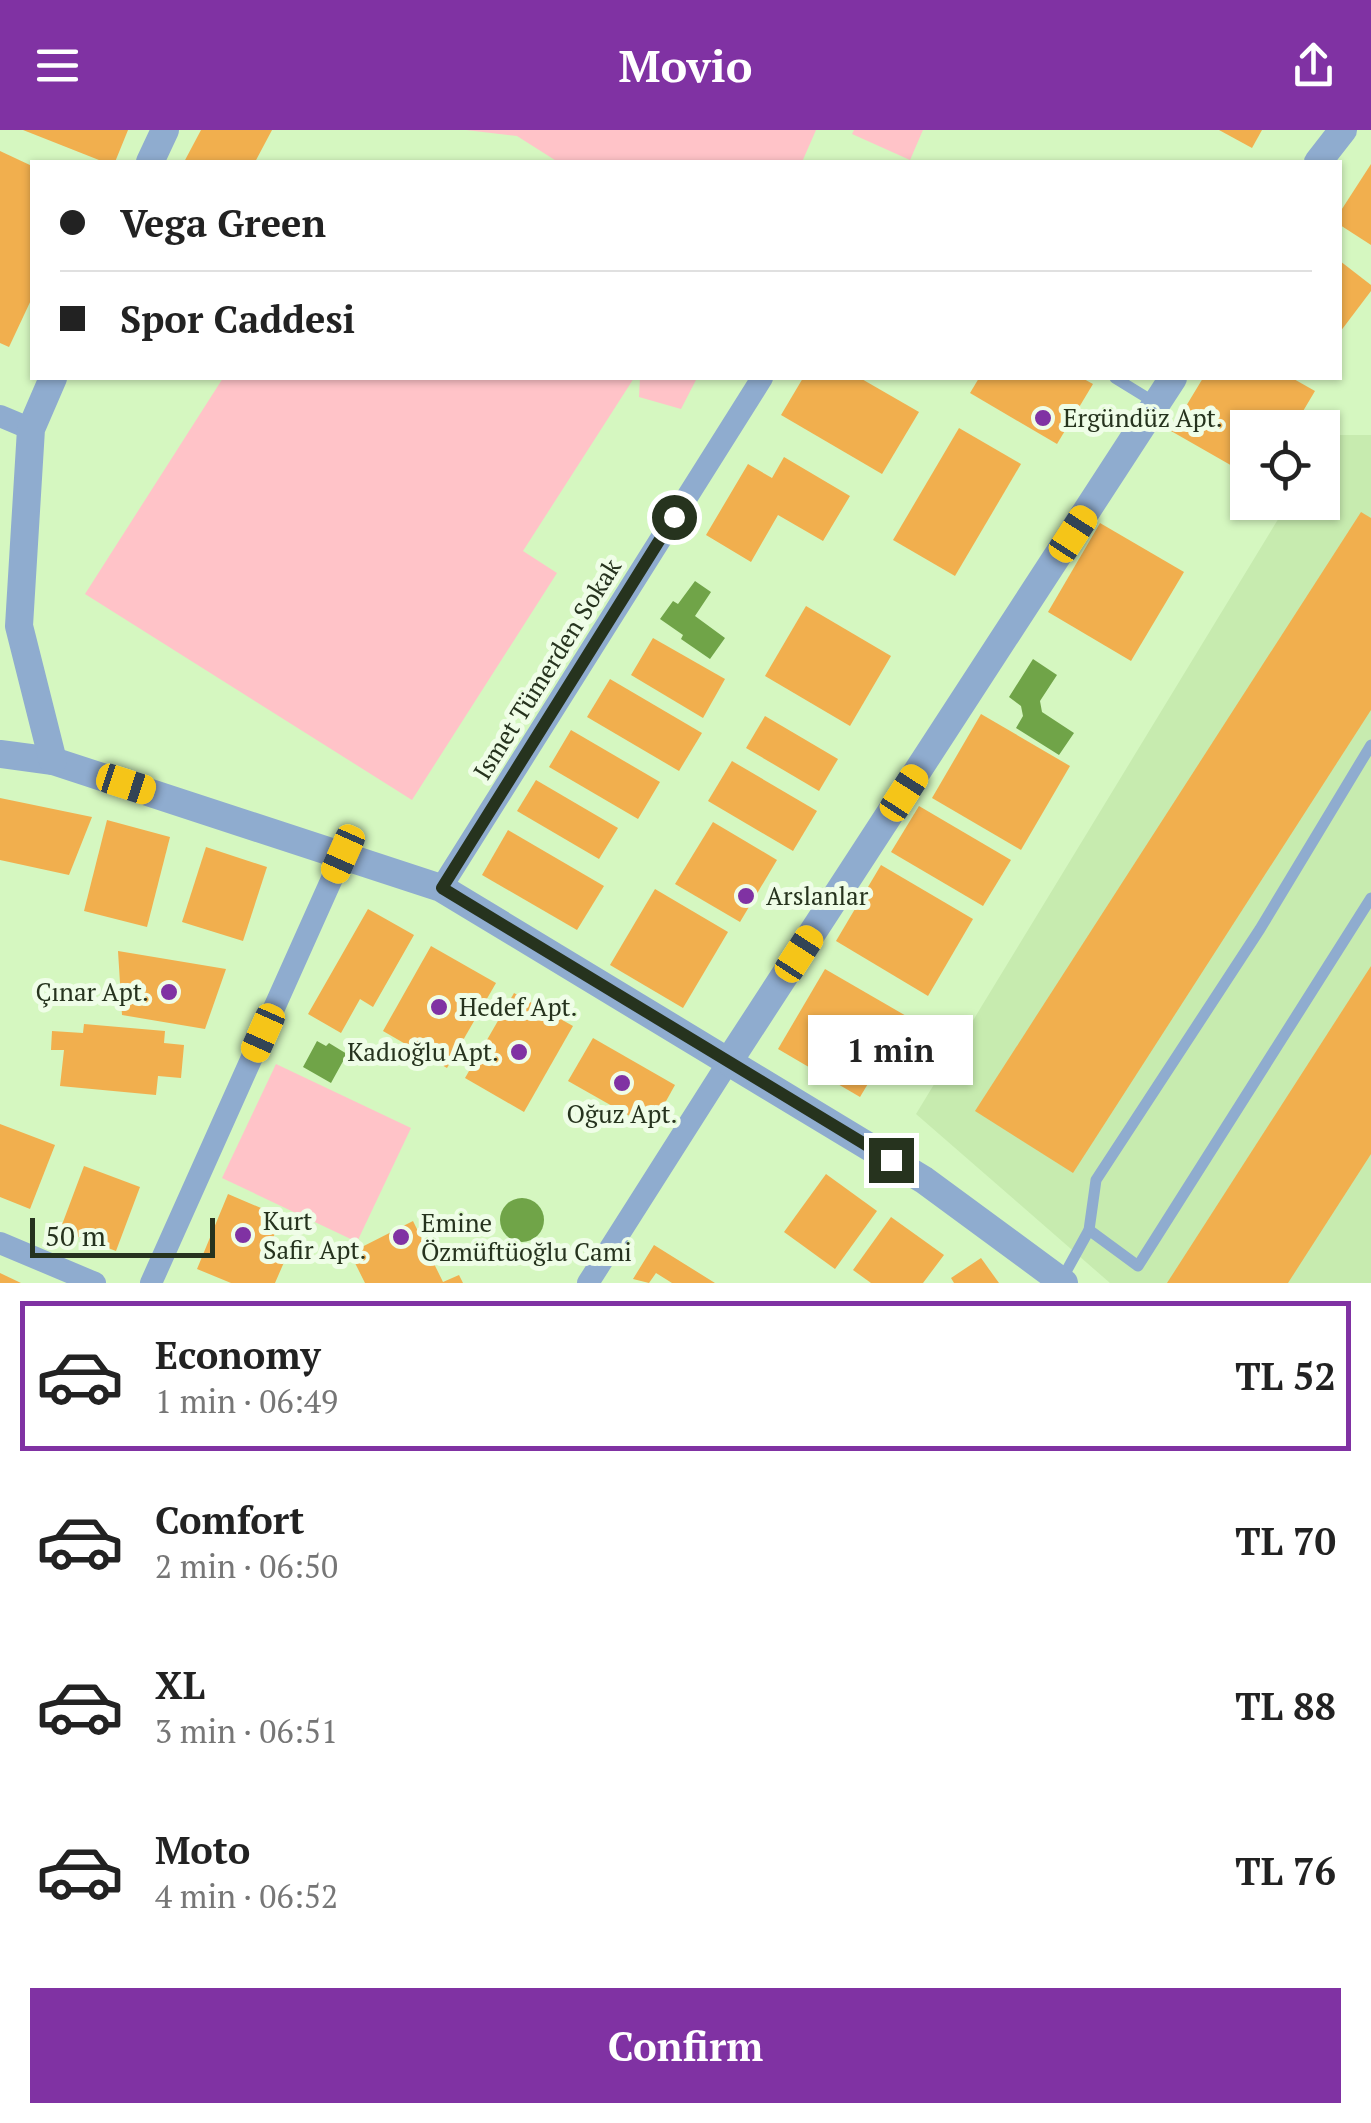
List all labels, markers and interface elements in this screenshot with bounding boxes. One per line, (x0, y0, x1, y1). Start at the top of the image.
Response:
text: Movio (619, 35, 752, 95)
icon: menu (30, 38, 85, 93)
icon: share (1286, 38, 1341, 93)
text: Vega Green (120, 198, 326, 248)
text: Spor Caddesi (120, 294, 355, 344)
place label: Ergündüz Apt. (1063, 401, 1223, 434)
marker: Ergündüz Apt. (1032, 407, 1054, 429)
map controls (1230, 410, 1340, 520)
button: locate (1230, 410, 1340, 520)
route start (652, 495, 697, 540)
car (1044, 501, 1102, 567)
street label: Ismet Tümerden Sokak (465, 552, 628, 786)
car (93, 760, 159, 808)
car (875, 760, 933, 826)
car (317, 820, 369, 888)
place label: Arslanlar (766, 879, 869, 912)
marker: Arslanlar (735, 885, 757, 907)
car (770, 921, 828, 987)
place label: Çınar Apt. (35, 975, 149, 1008)
marker: Çınar Apt. (158, 981, 180, 1003)
place label: Hedef Apt. (459, 990, 578, 1023)
marker: Hedef Apt. (428, 996, 450, 1018)
car (237, 999, 289, 1067)
callout: 1 min (808, 1015, 974, 1085)
text: 1 min (847, 1029, 934, 1071)
place label: Kadıoğlu Apt. (347, 1035, 499, 1068)
marker: Kadıoğlu Apt. (508, 1041, 530, 1063)
marker: Oğuz Apt. (611, 1072, 633, 1094)
place label: Oğuz Apt. (566, 1097, 678, 1130)
route end (869, 1138, 914, 1183)
place label: Kurt Safir Apt. (263, 1204, 366, 1266)
place label: Emine Özmüftüoğlu Cami (421, 1206, 632, 1268)
scale bar (30, 1213, 215, 1258)
text: 50 m (45, 1217, 106, 1254)
marker: Kurt Safir Apt. (232, 1224, 254, 1246)
marker: Emine Özmüftüoğlu Cami (390, 1226, 412, 1248)
text: Economy (155, 1330, 321, 1380)
icon: car (35, 1331, 125, 1421)
text: TL 52 (1235, 1351, 1336, 1401)
text: 1 min · 06:49 (155, 1380, 338, 1422)
text: Comfort (155, 1495, 304, 1545)
icon: car (35, 1496, 125, 1586)
text: TL 70 (1235, 1516, 1336, 1566)
text: 2 min · 06:50 (155, 1545, 338, 1587)
text: XL (155, 1660, 205, 1710)
icon: car (35, 1661, 125, 1751)
text: TL 88 (1235, 1681, 1336, 1731)
text: 3 min · 06:51 (155, 1710, 338, 1752)
text: Moto (155, 1825, 250, 1875)
icon: car (35, 1826, 125, 1916)
text: TL 76 (1235, 1846, 1336, 1896)
text: 4 min · 06:52 (155, 1875, 338, 1917)
button: Confirm (30, 1988, 1341, 2103)

